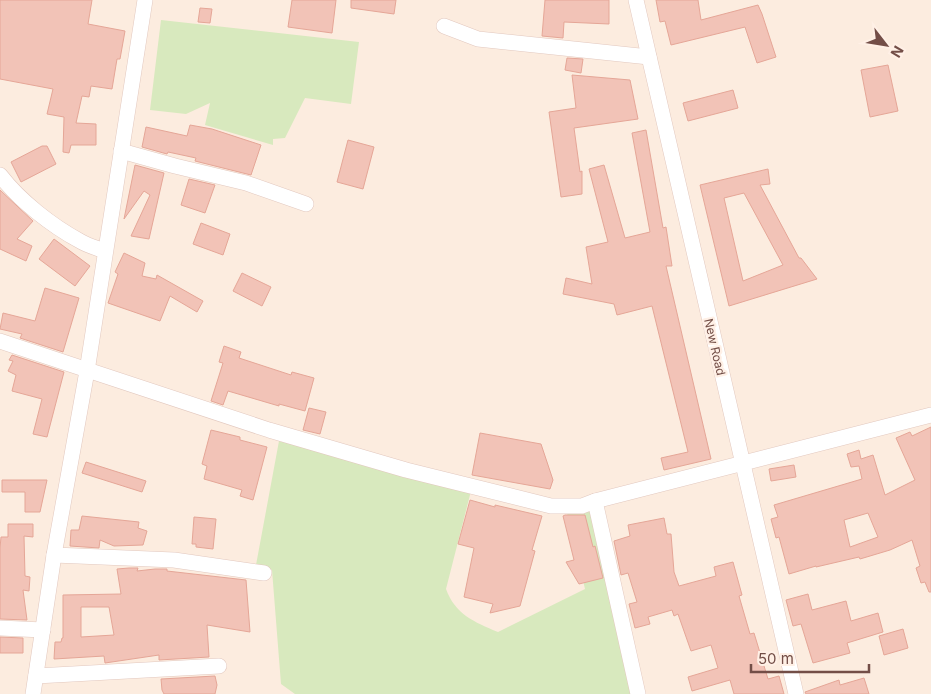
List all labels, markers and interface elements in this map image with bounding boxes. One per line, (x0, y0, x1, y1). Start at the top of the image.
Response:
north arrow (861, 20, 911, 70)
text: N (888, 43, 908, 61)
street label: New Road (701, 317, 729, 377)
scale bar (751, 642, 868, 674)
text: 50 m (758, 649, 794, 668)

